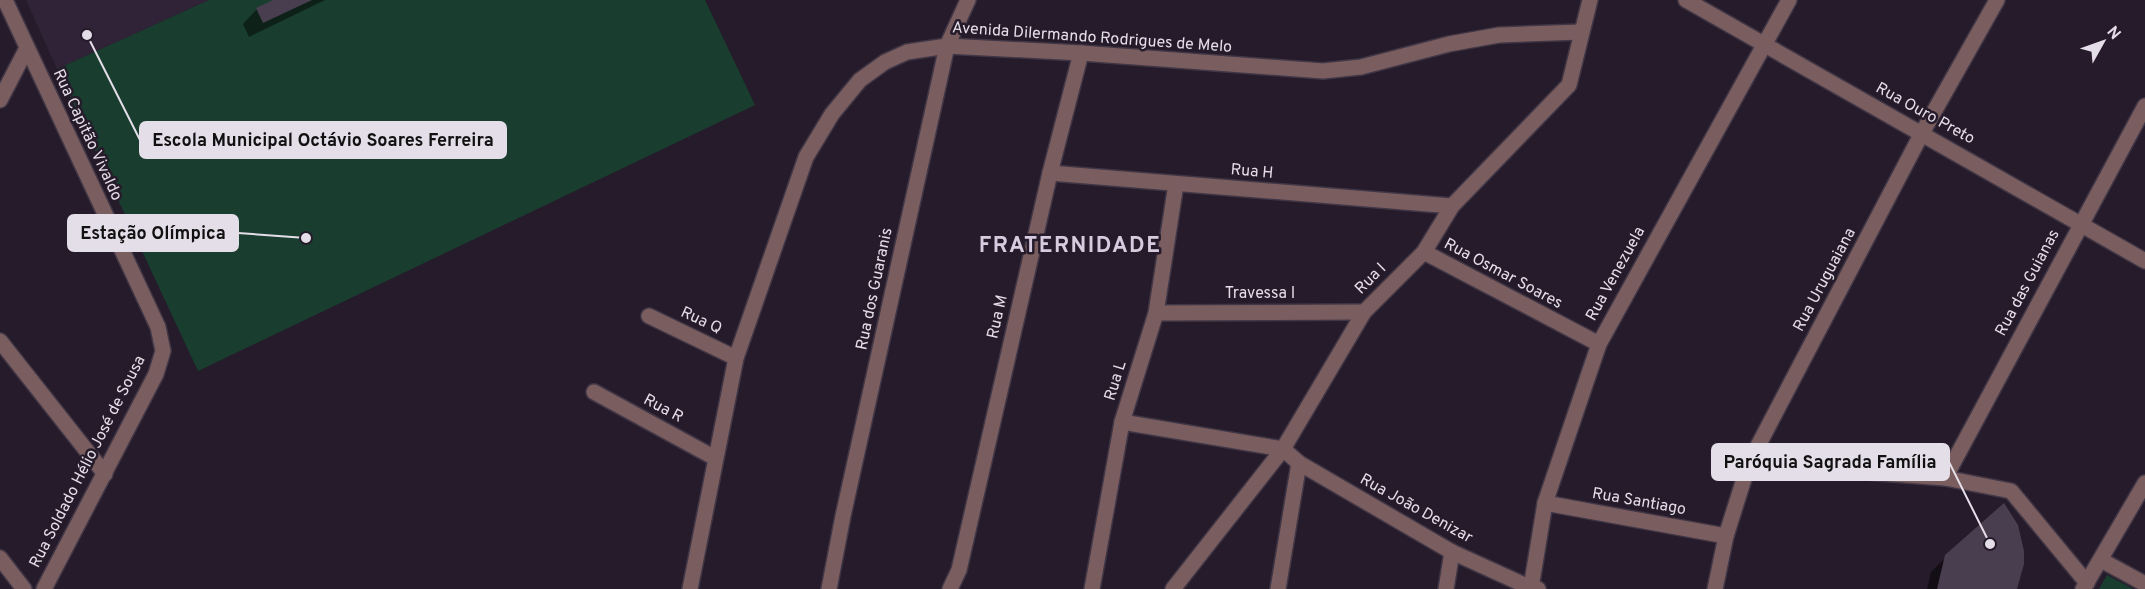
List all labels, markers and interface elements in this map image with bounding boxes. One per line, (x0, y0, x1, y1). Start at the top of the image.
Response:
north arrow (2073, 12, 2133, 72)
street label: Avenida Dilermando Rodrigues de Melo (951, 18, 1233, 58)
text: N (2102, 23, 2124, 44)
street label: Rua Capitão Vivaldo (48, 66, 126, 204)
street label: Rua Ouro Preto (1872, 79, 1978, 149)
callout: Escola Municipal Octávio Soares Ferreira (140, 122, 506, 158)
text: Escola Municipal Octávio Soares Ferreira (152, 130, 494, 153)
street label: Rua H (1230, 160, 1274, 184)
callout: Estação Olímpica (68, 215, 238, 251)
text: Estação Olímpica (80, 223, 226, 246)
street label: Rua Venezuela (1582, 223, 1650, 325)
street label: Rua Uruguaiana (1789, 225, 1861, 335)
street label: Rua dos Guaranis (852, 226, 898, 352)
street label: Rua das Guianas (1991, 226, 2065, 340)
district label: FRATERNIDADE (979, 233, 1161, 260)
street label: Rua Osmar Soares (1440, 234, 1566, 314)
street label: Rua I (1351, 259, 1391, 299)
street label: Travessa I (1225, 284, 1295, 304)
street label: Rua M (983, 293, 1013, 341)
street label: Rua Q (677, 303, 725, 339)
street label: Rua Soldado Hélio José de Sousa (26, 352, 150, 572)
street label: Rua L (1100, 359, 1132, 403)
street label: Rua R (640, 390, 686, 428)
callout: Paróquia Sagrada Família (1712, 444, 1949, 480)
text: Paróquia Sagrada Família (1723, 452, 1937, 475)
street label: Rua João Denizar (1356, 470, 1476, 548)
street label: Rua Santiago (1590, 484, 1688, 520)

